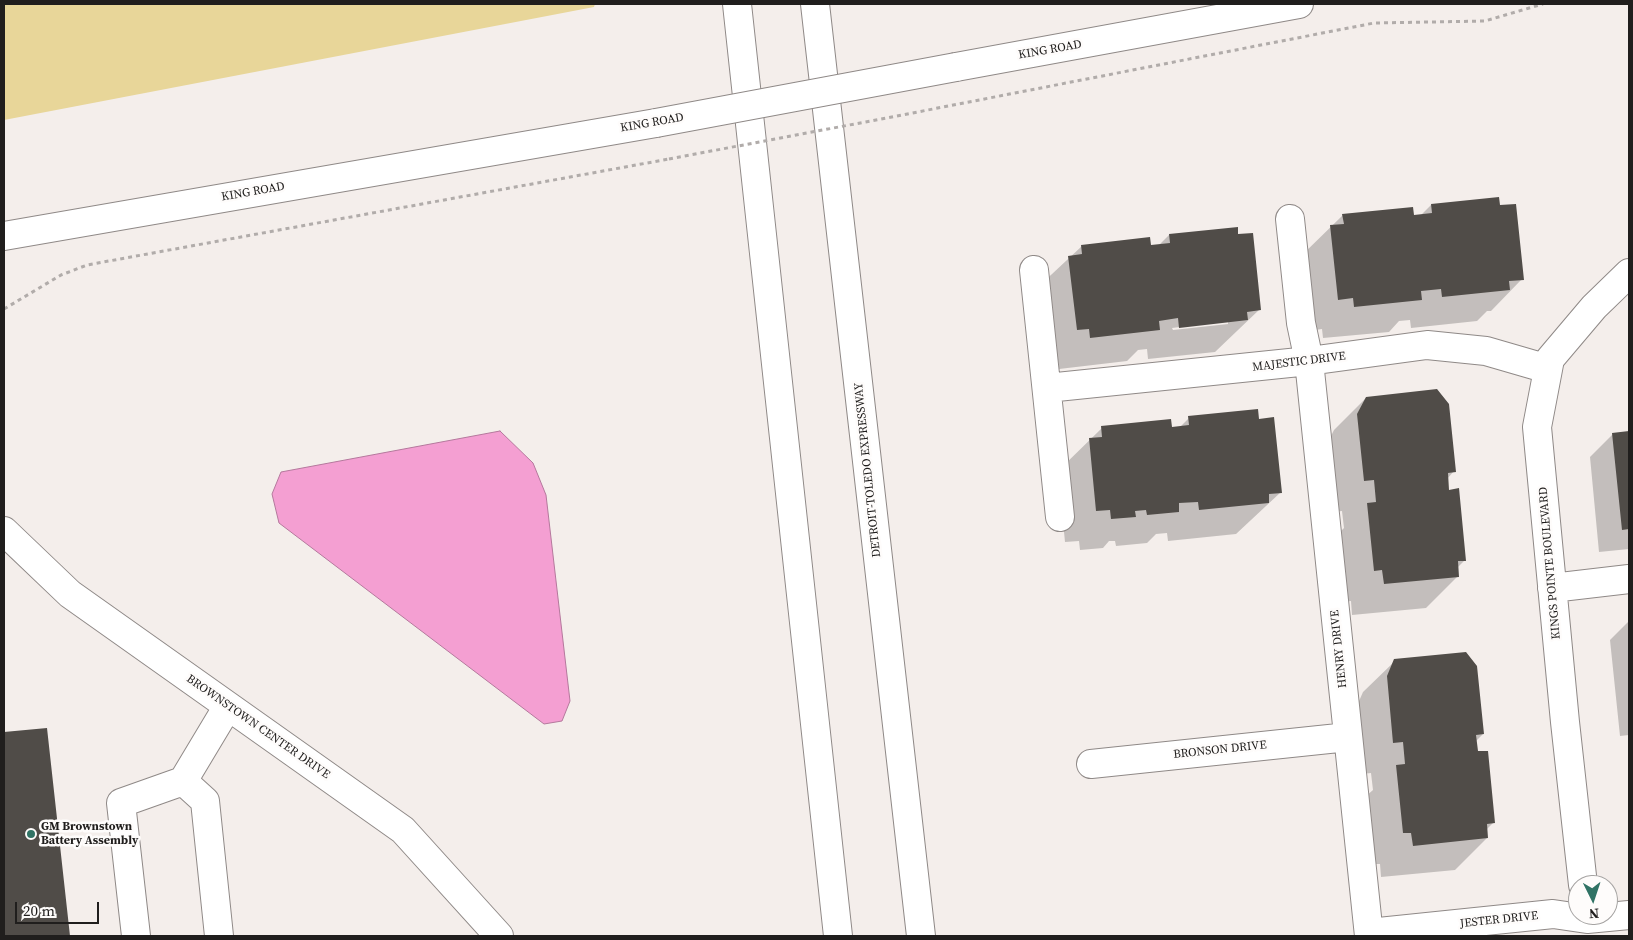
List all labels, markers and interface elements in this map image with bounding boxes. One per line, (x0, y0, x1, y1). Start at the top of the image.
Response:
street label: KING ROAD (1017, 37, 1083, 63)
street label: KING ROAD (619, 110, 685, 136)
street label: KING ROAD (220, 179, 286, 205)
street label: MAJESTIC DRIVE (1252, 349, 1346, 375)
street label: DETROIT-TOLEDO EXPRESSWAY (852, 382, 884, 558)
street label: KINGS POINTE BOULEVARD (1536, 486, 1564, 640)
street label: HENRY DRIVE (1328, 609, 1350, 689)
street label: BROWNSTOWN CENTER DRIVE (183, 672, 333, 782)
street label: BRONSON DRIVE (1173, 738, 1267, 762)
place label: GM Brownstown Battery Assembly (41, 820, 138, 848)
marker: GM Brownstown Battery Assembly (25, 828, 37, 840)
north arrow (1568, 875, 1618, 925)
scale bar (18, 892, 101, 924)
text: 20 m (23, 900, 55, 921)
text: N (1588, 904, 1600, 924)
street label: JESTER DRIVE (1459, 909, 1539, 931)

